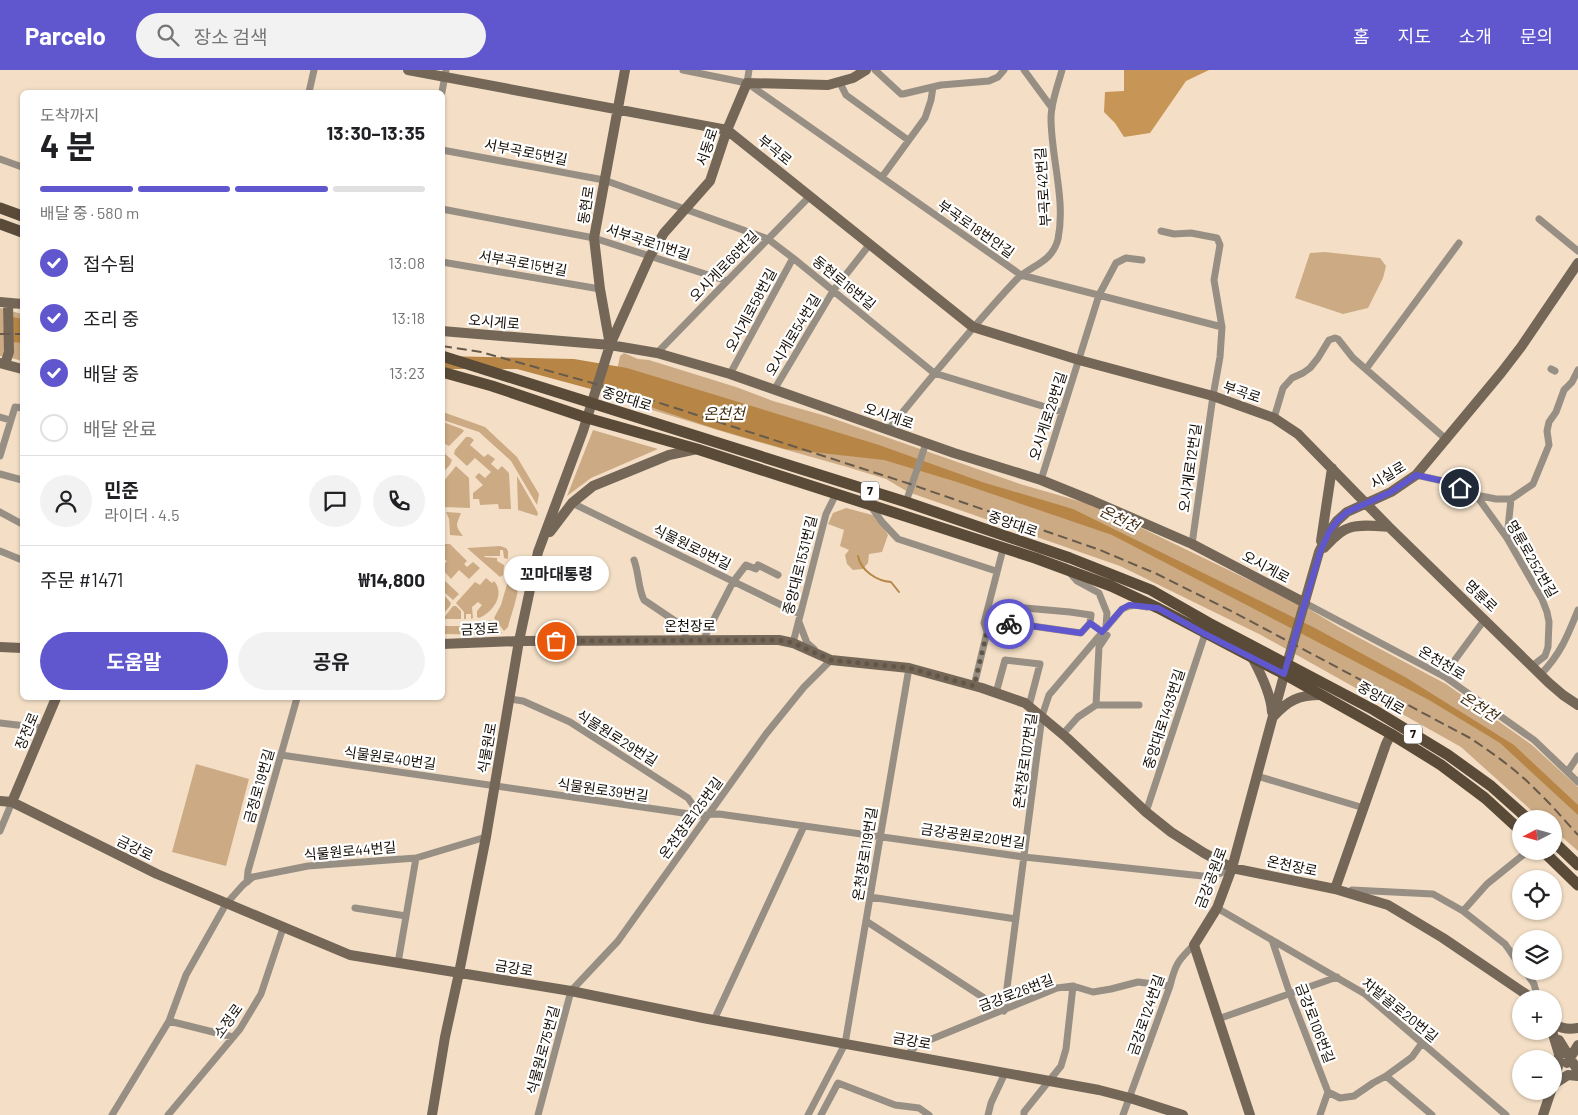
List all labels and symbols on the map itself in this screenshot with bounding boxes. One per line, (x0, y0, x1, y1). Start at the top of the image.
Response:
street label: 서동로 (692, 126, 721, 168)
street label: 부곡로 (755, 131, 796, 168)
street label: 서부곡로5번길 (483, 135, 569, 168)
street label: 부곡로42번길 (1031, 147, 1054, 227)
street label: 동현로 (574, 184, 597, 225)
street label: 부곡로18번안길 (935, 196, 1018, 261)
street label: 서부곡로11번길 (604, 220, 692, 263)
street label: 오시게로66번길 (686, 227, 762, 305)
street label: 서부곡로15번길 (478, 246, 569, 279)
street label: 동현로16번길 (809, 252, 879, 313)
street label: 오시게로58번길 (722, 265, 780, 354)
street label: 오시게로54번길 (762, 291, 824, 379)
street label: 오시게로 (468, 311, 521, 332)
street label: 오시게로28번길 (1025, 369, 1070, 462)
street label: 부곡로 (1221, 377, 1263, 406)
street label: 중앙대로 (600, 383, 654, 414)
street label: 오시게로 (862, 399, 916, 432)
water label: 온천천 (703, 404, 747, 422)
street label: 오시게로12번길 (1175, 422, 1204, 514)
street label: 시실로 (1367, 457, 1409, 492)
pin (1439, 467, 1481, 509)
road number: 7 (861, 482, 879, 501)
water label: 온천천 (1097, 501, 1144, 536)
street label: 중앙대로 (986, 507, 1040, 540)
street label: 중앙대로1531번길 (779, 514, 820, 616)
street label: 명륜로252번길 (1503, 517, 1561, 601)
street label: 식물원로9번길 (650, 520, 734, 573)
street label: 오시게로 (1239, 547, 1293, 586)
callout: 꼬마대통령 (504, 556, 608, 591)
street label: 명륜로 (1462, 576, 1501, 615)
courier (984, 599, 1034, 649)
street label: 온천장로 (664, 617, 716, 634)
street label: 금정로 (460, 619, 500, 638)
pin (535, 620, 577, 662)
street label: 온천천로 (1416, 642, 1469, 683)
street label: 중앙대로1493번길 (1139, 667, 1188, 771)
street label: 중앙대로 (1355, 677, 1408, 718)
water label: 온천천 (1457, 688, 1504, 726)
street label: 식물원로29번길 (574, 706, 661, 769)
street label: 장전로 (11, 710, 42, 752)
street label: 온천장로107번길 (1009, 712, 1040, 810)
street label: 식물원로 (474, 721, 499, 775)
road number: 7 (1404, 724, 1422, 744)
street label: 식물원로40번길 (343, 743, 437, 772)
street label: 금정로19번길 (240, 747, 277, 825)
street label: 온천장로125번길 (655, 774, 726, 862)
street label: 식물원로39번길 (556, 775, 650, 804)
street label: 온천장로119번길 (849, 806, 880, 902)
north arrow (1512, 810, 1562, 860)
street label: 금강공원로20번길 (920, 820, 1027, 851)
street label: 금강로 (114, 831, 156, 864)
street label: 식물원로44번길 (303, 838, 397, 863)
street label: 금강공원로 (1191, 845, 1230, 911)
street label: 온천장로 (1265, 852, 1319, 879)
street label: 금강로 (494, 956, 535, 979)
street label: 금강로26번길 (976, 970, 1056, 1015)
street label: 금강로124번길 (1124, 972, 1167, 1058)
street label: 차밭골로20번길 (1359, 974, 1442, 1045)
street label: 금강로106번길 (1292, 980, 1339, 1065)
street label: 소정로 (209, 1000, 246, 1041)
street label: 식물원로75번길 (523, 1004, 563, 1096)
street label: 금강로 (892, 1029, 933, 1052)

